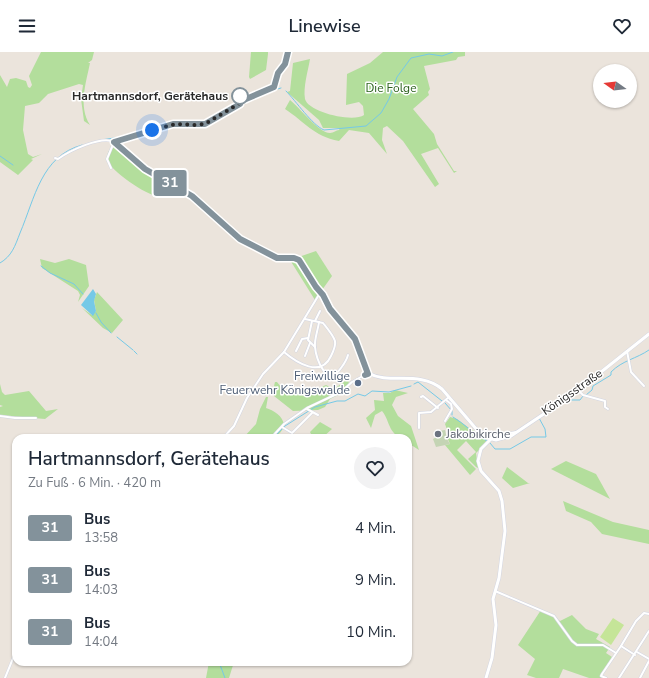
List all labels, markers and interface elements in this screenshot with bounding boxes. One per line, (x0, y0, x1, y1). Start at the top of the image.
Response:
text: Linewise (288, 14, 361, 38)
icon: menu (16, 15, 38, 37)
icon: heart (611, 15, 633, 37)
north arrow (593, 64, 637, 108)
map controls (593, 64, 637, 108)
park label: Die Folge (365, 80, 417, 96)
marker: Hartmannsdorf, Gerätehaus (231, 87, 249, 105)
place label: Hartmannsdorf, Gerätehaus (72, 88, 228, 104)
your location (142, 120, 162, 140)
line badge: 31 (152, 170, 188, 196)
text: 31 (162, 173, 178, 192)
street label: Königsstraße (538, 365, 606, 419)
place label: Freiwillige Feuerwehr Königswalde (219, 368, 350, 398)
marker: Freiwillige Feuerwehr Königswalde (353, 378, 363, 388)
place label: Jakobikirche (445, 426, 510, 442)
marker: Jakobikirche (433, 429, 443, 439)
text: Hartmannsdorf, Gerätehaus (28, 446, 270, 472)
button: heart (354, 447, 396, 489)
text: Zu Fuß · 6 Min. · 420 m (28, 474, 161, 492)
text: Bus (84, 509, 110, 529)
text: 31 (42, 518, 58, 537)
text: 4 Min. (355, 518, 396, 538)
text: 13:58 (84, 529, 118, 547)
text: Bus (84, 561, 110, 581)
text: 31 (42, 570, 58, 589)
text: 9 Min. (355, 570, 396, 590)
text: 14:03 (84, 581, 118, 599)
text: Bus (84, 613, 110, 633)
text: 31 (42, 622, 58, 641)
text: 10 Min. (346, 622, 396, 642)
text: 14:04 (84, 633, 118, 651)

